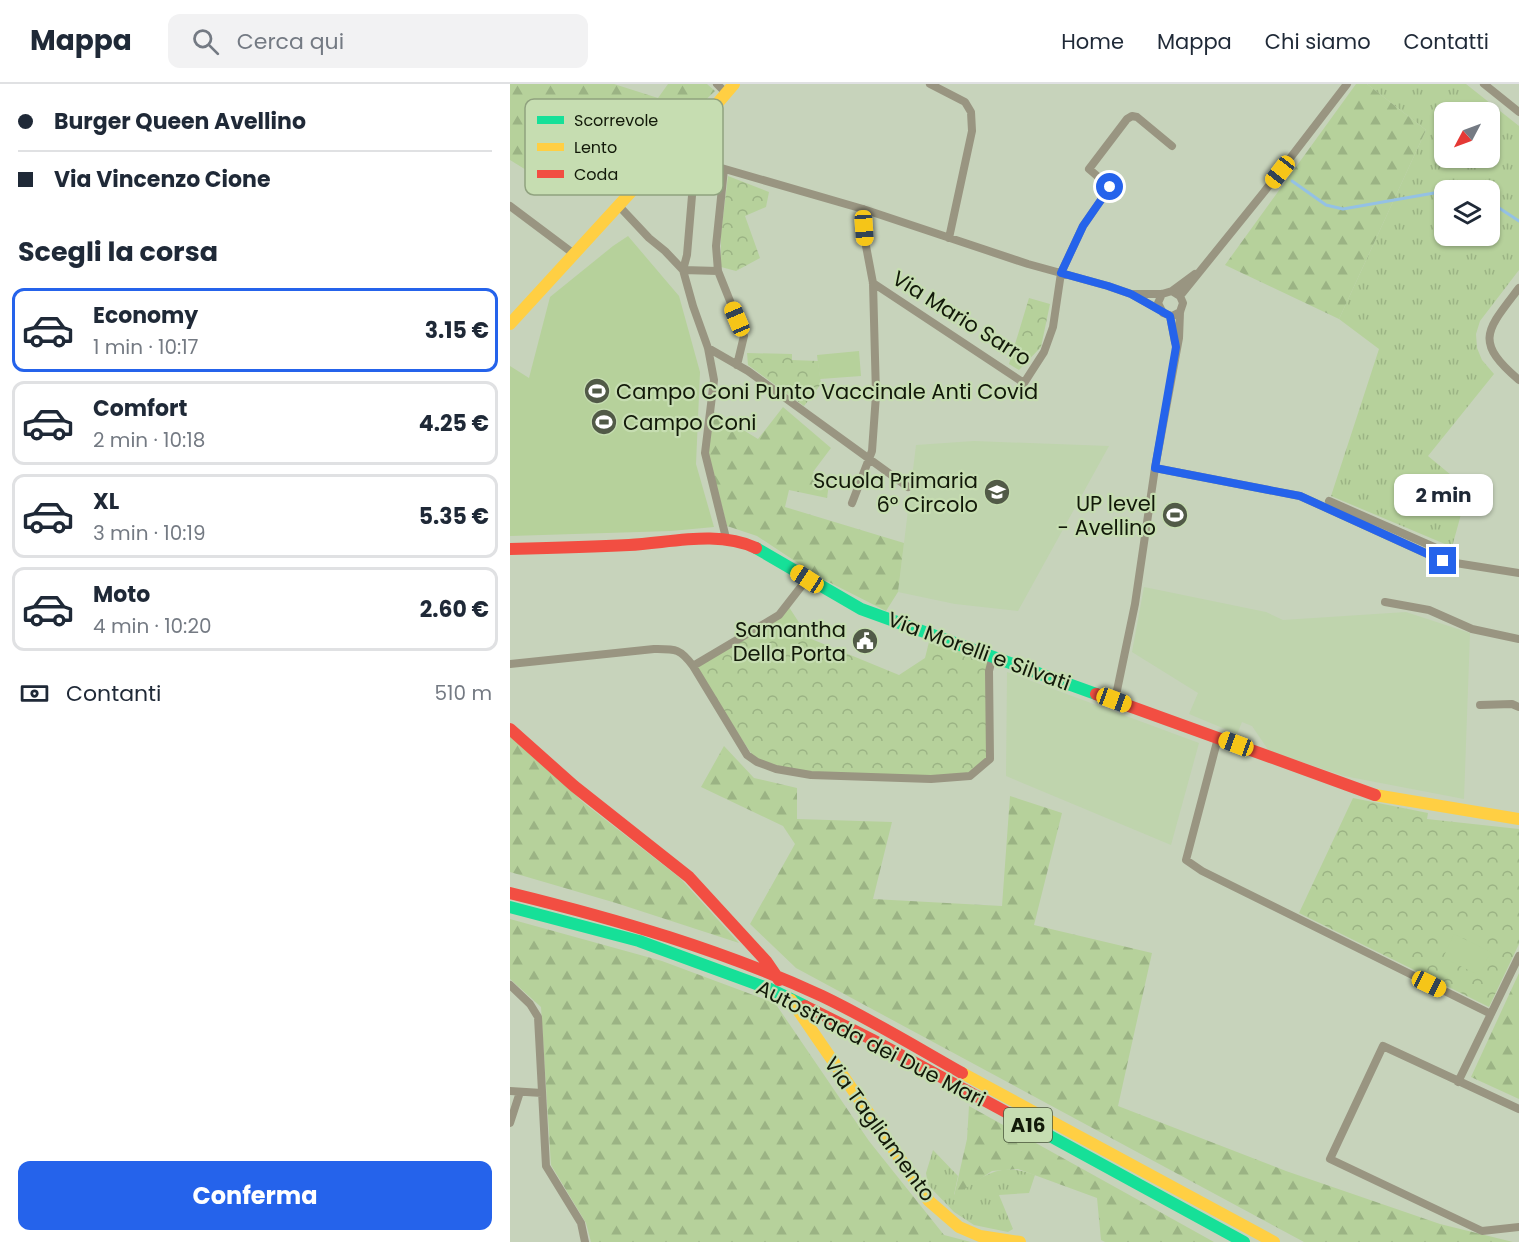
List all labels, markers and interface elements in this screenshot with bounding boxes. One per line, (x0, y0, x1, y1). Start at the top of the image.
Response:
search box (168, 14, 588, 68)
text: Mappa (30, 21, 132, 60)
icon: search (189, 25, 222, 58)
text: Cerca qui (237, 26, 344, 57)
text: Home (1061, 27, 1124, 56)
text: Mappa (1157, 27, 1232, 56)
text: Chi siamo (1265, 27, 1371, 56)
text: Contatti (1404, 27, 1489, 56)
legend (525, 99, 723, 195)
north arrow (1434, 102, 1500, 168)
map controls (1434, 102, 1500, 246)
text: Burger Queen Avellino (54, 106, 306, 137)
text: Scorrevole (574, 109, 658, 132)
text: Lento (574, 136, 617, 159)
car (1262, 152, 1298, 192)
text: Coda (574, 163, 618, 186)
text: Via Vincenzo Cione (54, 164, 270, 195)
route start (1096, 173, 1123, 200)
button: layers (1434, 180, 1500, 246)
car (854, 209, 874, 247)
text: Scegli la corsa (18, 233, 218, 270)
street label: Via Mario Sarro (887, 264, 1037, 372)
car (722, 299, 752, 339)
text: Economy (93, 300, 198, 331)
icon: car (21, 303, 75, 357)
text: 3.15 € (425, 315, 489, 346)
text: 1 min · 10:17 (93, 333, 199, 361)
sports icon: Campo Coni Punto Vaccinale Anti Covid (582, 376, 612, 406)
place label: Campo Coni Punto Vaccinale Anti Covid (616, 377, 1038, 406)
text: Comfort (93, 393, 187, 424)
icon: car (21, 396, 75, 450)
sports icon: Campo Coni (589, 407, 619, 437)
text: 4.25 € (419, 408, 489, 439)
place label: Campo Coni (623, 408, 757, 437)
text: 2 min · 10:18 (93, 426, 205, 454)
place label: Scuola Primaria 6° Circolo (813, 466, 978, 519)
callout: 2 min (1394, 474, 1492, 516)
school or university icon: Scuola Primaria 6° Circolo (982, 477, 1012, 507)
text: 2 min (1415, 481, 1472, 509)
text: XL (93, 486, 119, 517)
icon: car (21, 489, 75, 543)
place label: UP level - Avellino (1057, 489, 1156, 542)
sports icon: UP level - Avellino (1160, 500, 1190, 530)
text: 5.35 € (419, 501, 489, 532)
text: 3 min · 10:19 (93, 519, 206, 547)
route end (1429, 547, 1456, 574)
car (787, 562, 827, 596)
text: Moto (93, 579, 150, 610)
icon: car (21, 582, 75, 636)
text: 2.60 € (420, 594, 489, 625)
street label: Via Morelli e Silvati (883, 604, 1075, 698)
text: 4 min · 10:20 (93, 612, 211, 640)
place label: Samantha Della Porta (733, 615, 846, 668)
public building icon: Samantha Della Porta (850, 626, 880, 656)
icon: cash (18, 677, 51, 710)
text: Contanti (66, 678, 162, 709)
text: 510 m (435, 679, 492, 707)
car (1094, 685, 1134, 715)
car (1216, 729, 1256, 759)
car (1409, 968, 1449, 1000)
street label: Autostrada dei Due Mari (751, 973, 991, 1113)
street label: Via Tagliamento (818, 1051, 942, 1207)
road number: A16 (1004, 1108, 1052, 1142)
button: Conferma (18, 1161, 492, 1230)

